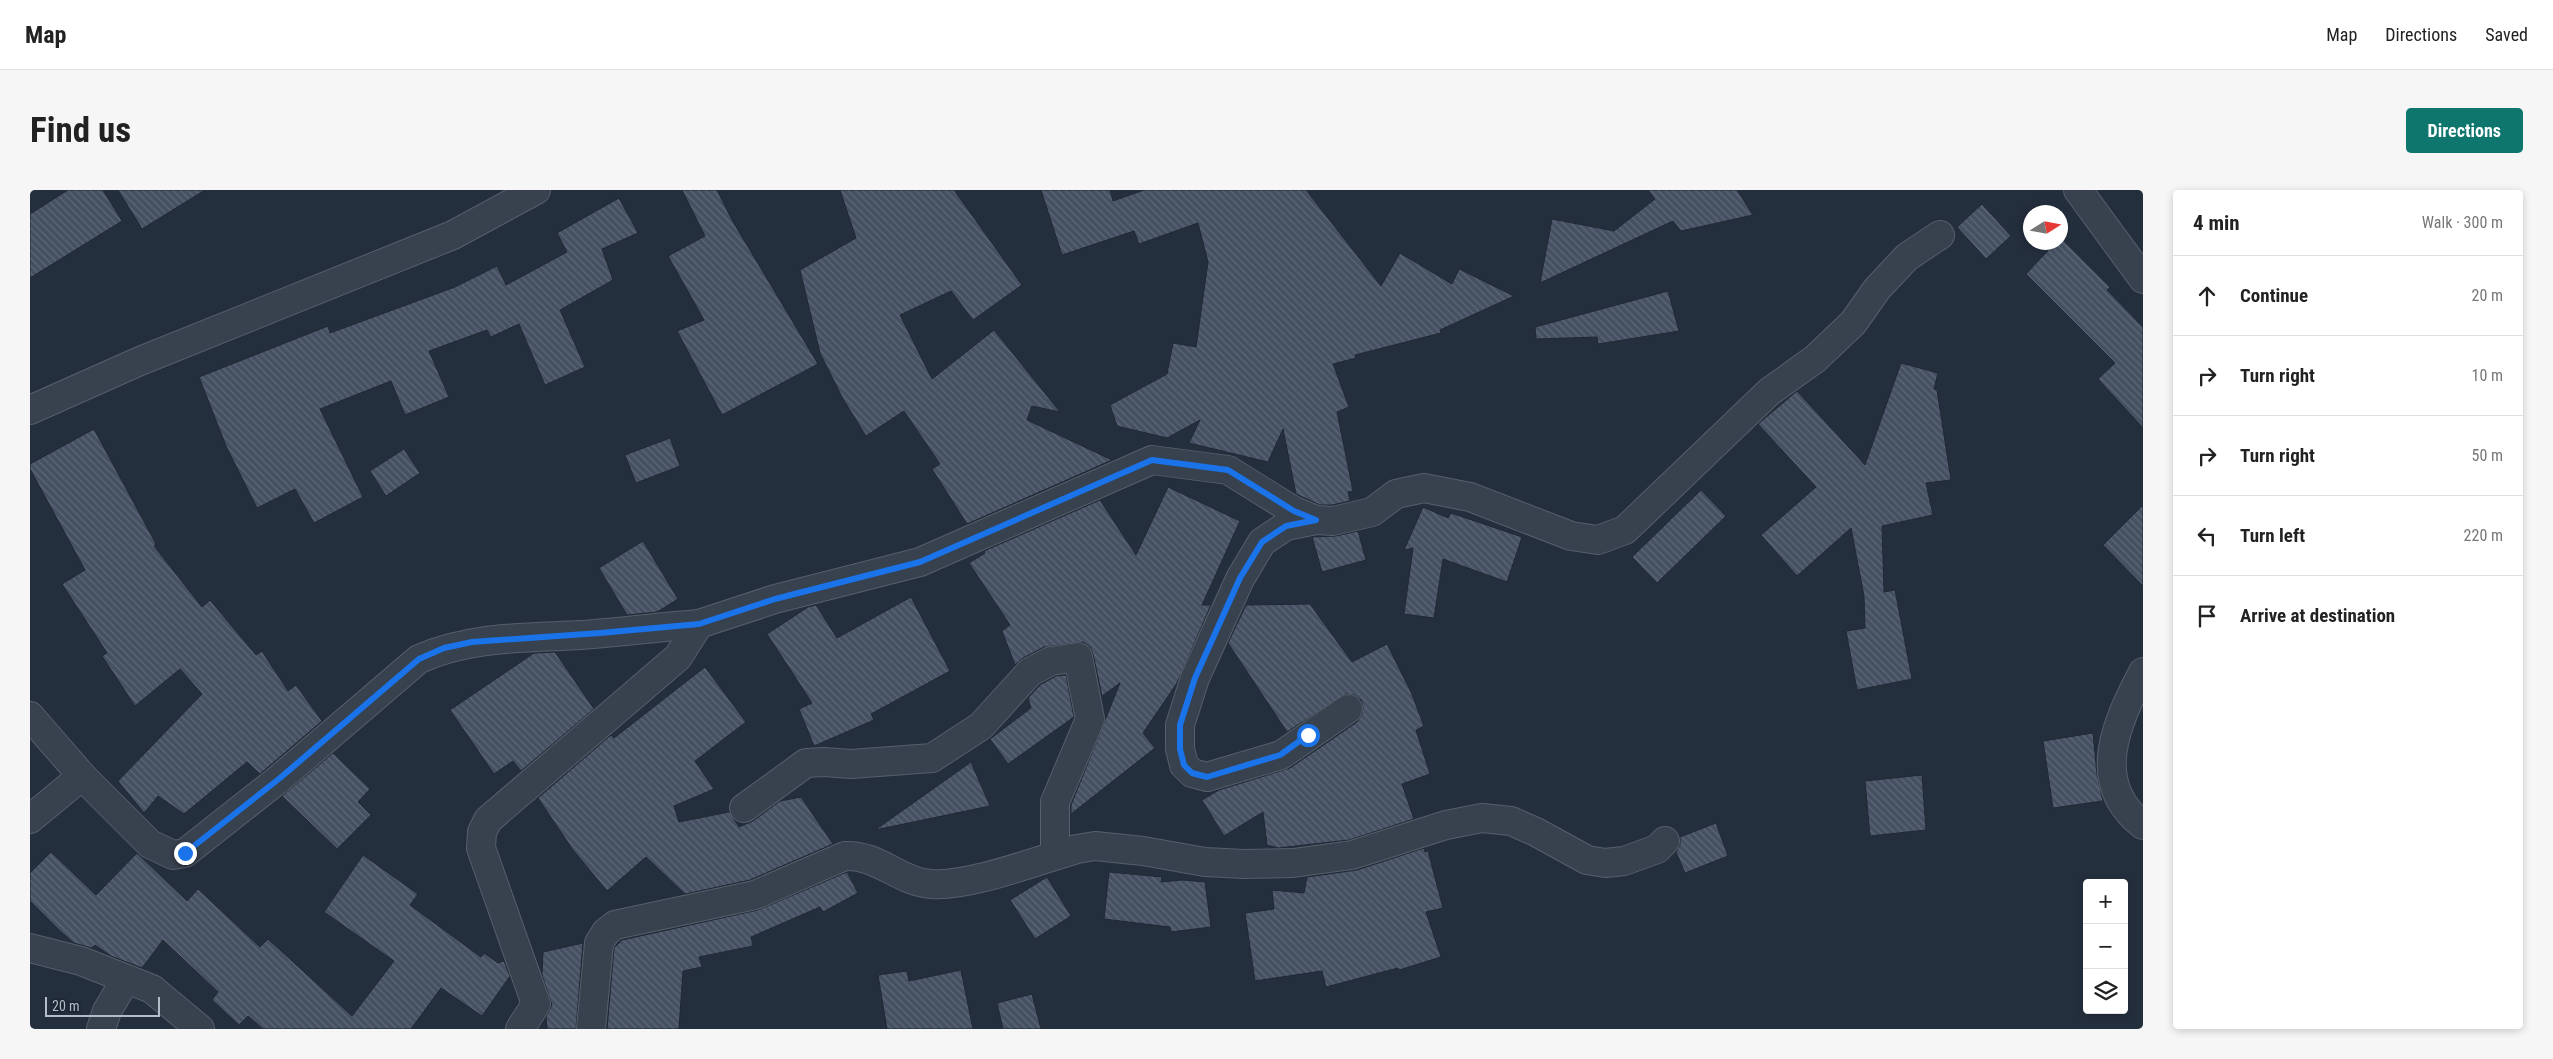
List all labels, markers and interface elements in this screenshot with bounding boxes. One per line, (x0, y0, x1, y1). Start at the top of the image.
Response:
text: Map (25, 21, 66, 49)
text: Map (2326, 24, 2357, 45)
text: Directions (2385, 24, 2457, 45)
text: Saved (2485, 24, 2528, 45)
button: Directions (2406, 108, 2523, 153)
text: Find us (30, 110, 131, 151)
north arrow (2023, 205, 2068, 250)
text: 4 min (2193, 211, 2240, 235)
text: Walk · 300 m (2422, 213, 2503, 232)
icon: ahead (2193, 282, 2221, 310)
text: Continue (2240, 284, 2308, 307)
text: 20 m (2471, 286, 2503, 305)
icon: right (2193, 362, 2221, 390)
text: Turn right (2240, 364, 2315, 387)
text: 10 m (2471, 366, 2503, 385)
icon: right (2193, 442, 2221, 470)
text: Turn right (2240, 444, 2315, 467)
text: 50 m (2471, 446, 2503, 465)
icon: left (2193, 522, 2221, 550)
text: Turn left (2240, 524, 2305, 547)
text: 220 m (2464, 526, 2503, 545)
icon: arrive (2193, 602, 2221, 630)
text: Arrive at destination (2240, 604, 2395, 627)
route start (1297, 724, 1320, 747)
route end (174, 842, 197, 865)
map controls (2083, 879, 2128, 1014)
button: + (2083, 879, 2128, 924)
button: − (2083, 924, 2128, 969)
button: layers (2083, 969, 2128, 1014)
scale bar (45, 994, 160, 1017)
text: 20 m (52, 998, 80, 1014)

